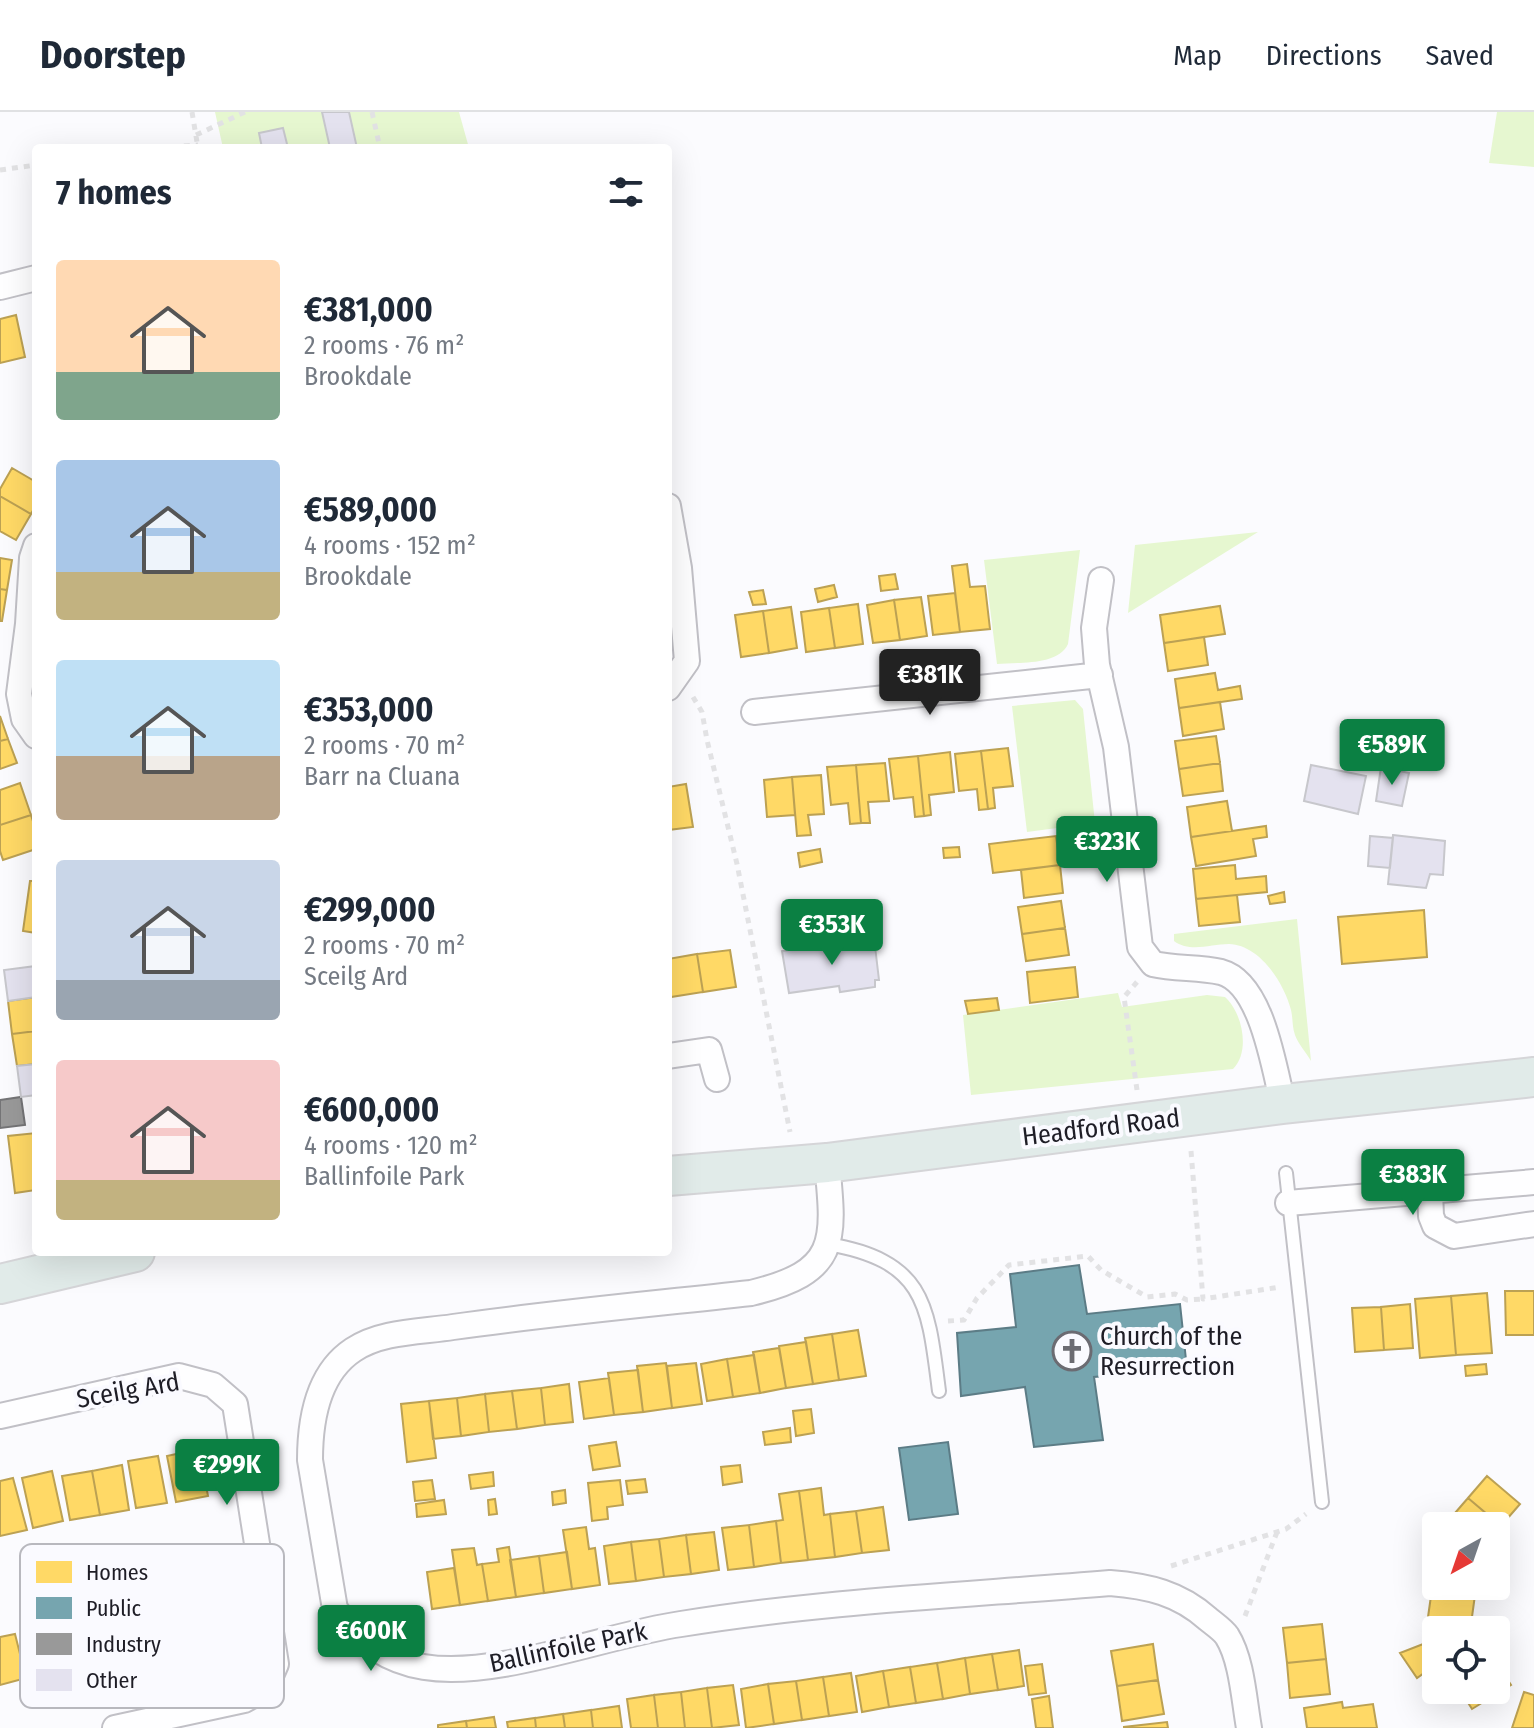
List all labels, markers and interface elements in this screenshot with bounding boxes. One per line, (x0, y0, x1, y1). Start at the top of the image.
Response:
text: Doorstep (40, 32, 186, 78)
text: Map (1173, 39, 1222, 72)
text: Directions (1266, 39, 1382, 72)
text: Saved (1426, 39, 1494, 72)
icon: filters (604, 170, 648, 214)
text: 7 homes (56, 172, 172, 213)
text: €381,000 (304, 289, 433, 330)
icon: home (120, 292, 216, 388)
text: 2 rooms · 76 m² (304, 330, 464, 361)
text: Brookdale (304, 361, 412, 392)
text: €589,000 (304, 489, 437, 530)
icon: home (120, 492, 216, 588)
text: 4 rooms · 152 m² (304, 530, 476, 561)
text: Brookdale (304, 561, 412, 592)
pin: €381K (874, 649, 986, 717)
text: €381K (897, 659, 963, 690)
text: €353,000 (304, 689, 434, 730)
icon: home (120, 692, 216, 788)
pin: €589K (1336, 719, 1448, 787)
text: €589K (1358, 729, 1426, 760)
text: 2 rooms · 70 m² (304, 730, 465, 761)
text: Barr na Cluana (304, 761, 460, 792)
pin: €323K (1051, 816, 1163, 884)
text: €323K (1074, 826, 1140, 857)
text: €299,000 (304, 889, 436, 930)
icon: home (120, 892, 216, 988)
pin: €353K (776, 899, 888, 967)
text: €353K (799, 909, 865, 940)
text: 2 rooms · 70 m² (304, 930, 465, 961)
text: Sceilg Ard (304, 961, 408, 992)
text: €600,000 (304, 1089, 439, 1130)
icon: home (120, 1092, 216, 1188)
street label: Headford Road (1020, 1102, 1182, 1153)
text: 4 rooms · 120 m² (304, 1130, 478, 1161)
pin: €383K (1357, 1149, 1469, 1217)
text: €383K (1379, 1159, 1447, 1190)
text: Ballinfoile Park (304, 1161, 464, 1192)
place label: Church of the Resurrection (1100, 1321, 1242, 1382)
church icon: Church of the Resurrection (1051, 1330, 1093, 1372)
street label: Sceilg Ard (74, 1366, 182, 1415)
pin: €299K (171, 1439, 283, 1507)
text: €299K (193, 1449, 261, 1480)
north arrow (1422, 1512, 1510, 1600)
map controls (1422, 1512, 1510, 1704)
legend (20, 1544, 284, 1708)
text: Homes (86, 1559, 148, 1586)
text: Public (86, 1595, 142, 1622)
pin: €600K (315, 1605, 427, 1673)
text: €600K (336, 1615, 406, 1646)
street label: Ballinfoile Park (486, 1615, 651, 1679)
button: locate (1422, 1616, 1510, 1704)
text: Industry (86, 1631, 161, 1658)
text: Other (86, 1667, 137, 1694)

